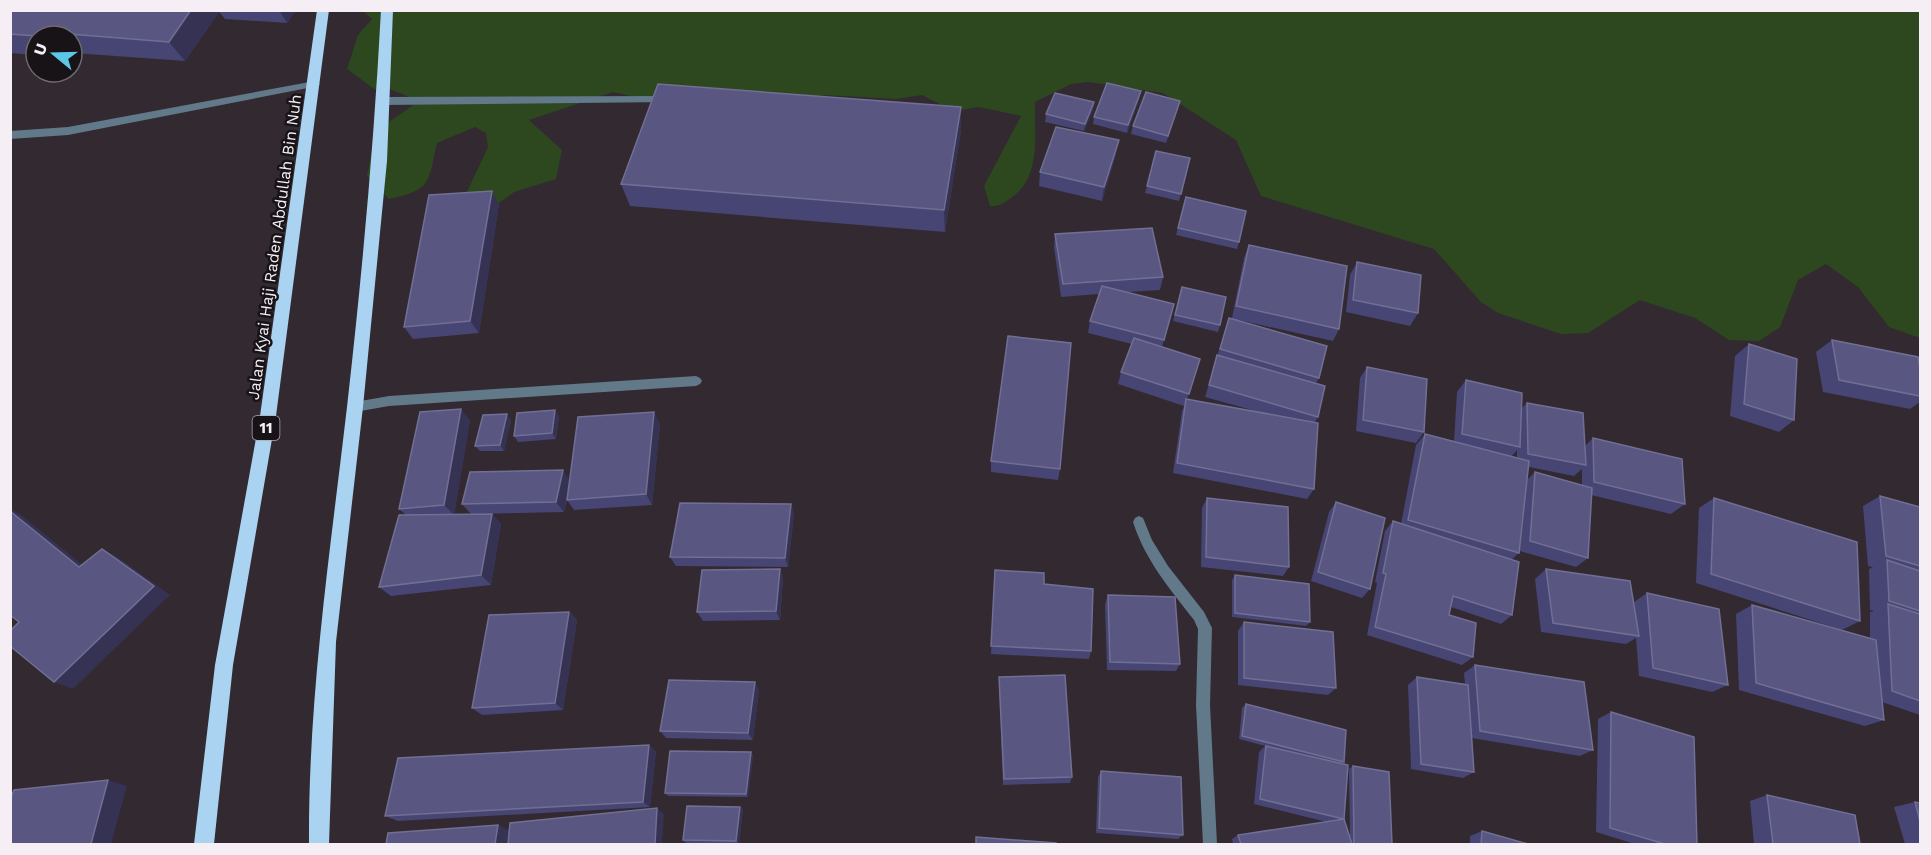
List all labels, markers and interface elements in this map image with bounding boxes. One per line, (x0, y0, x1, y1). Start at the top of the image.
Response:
north arrow (24, 24, 84, 84)
text: U (29, 41, 51, 58)
street label: Jalan Kyai Haji Raden Abdullah Bin Nuh (244, 93, 305, 401)
road number: 11 (252, 416, 280, 440)

